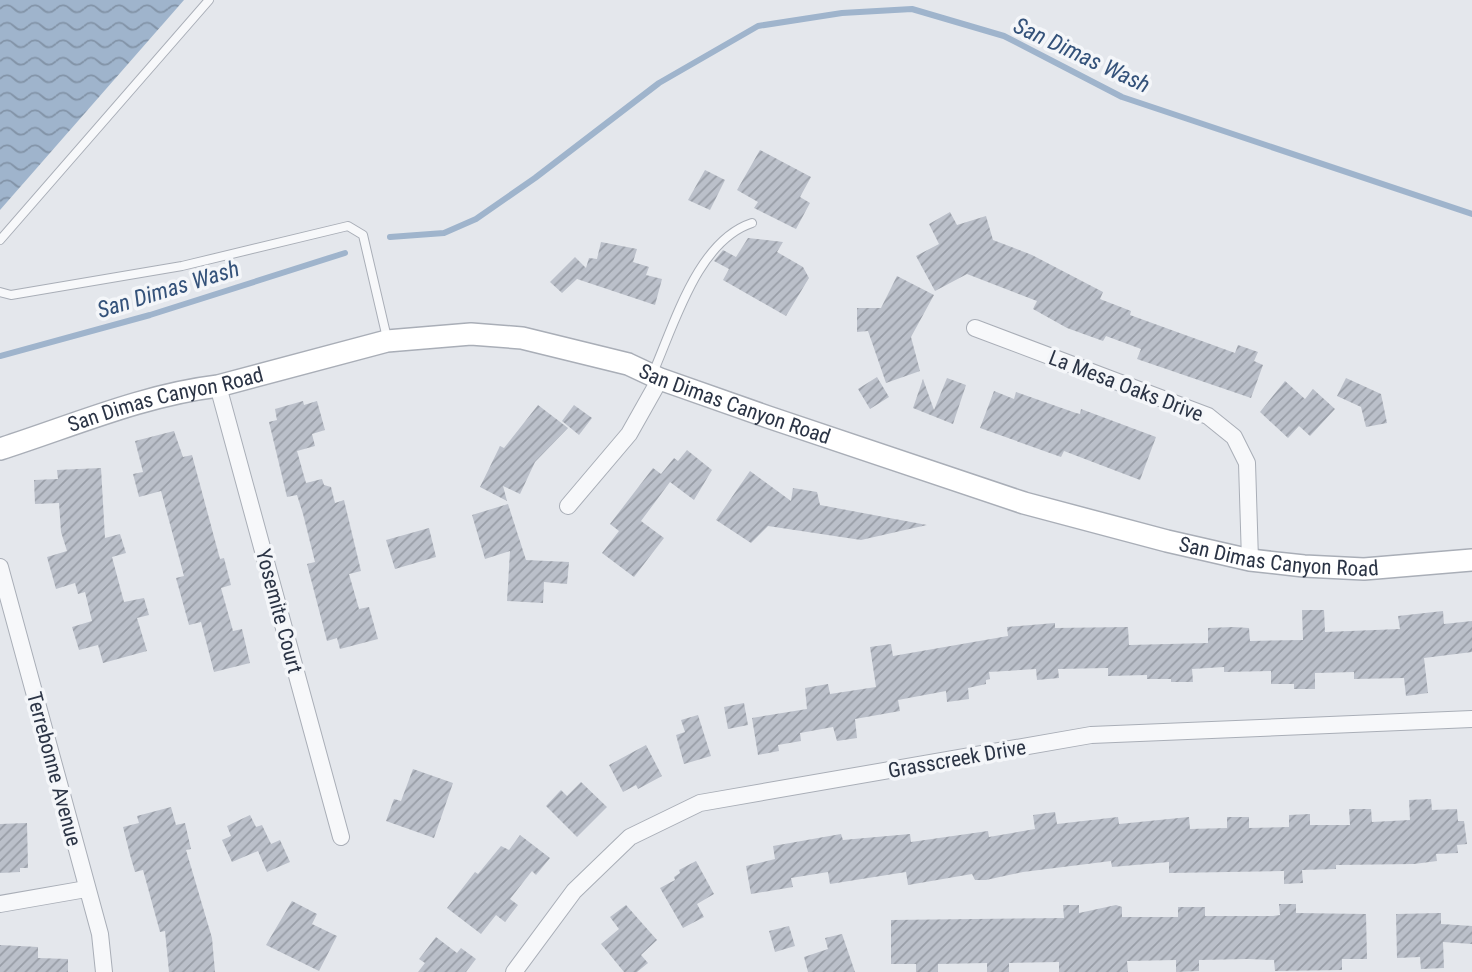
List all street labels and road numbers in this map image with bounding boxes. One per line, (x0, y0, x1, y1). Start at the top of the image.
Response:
street label: La Mesa Oaks Drive (1045, 346, 1207, 427)
street label: San Dimas Canyon Road (635, 359, 834, 449)
street label: San Dimas Canyon Road (64, 362, 266, 437)
street label: San Dimas Canyon Road (1177, 532, 1379, 581)
street label: Yosemite Court (251, 546, 307, 676)
street label: Terrebonne Avenue (22, 689, 86, 849)
street label: Grasscreek Drive (886, 735, 1028, 783)

